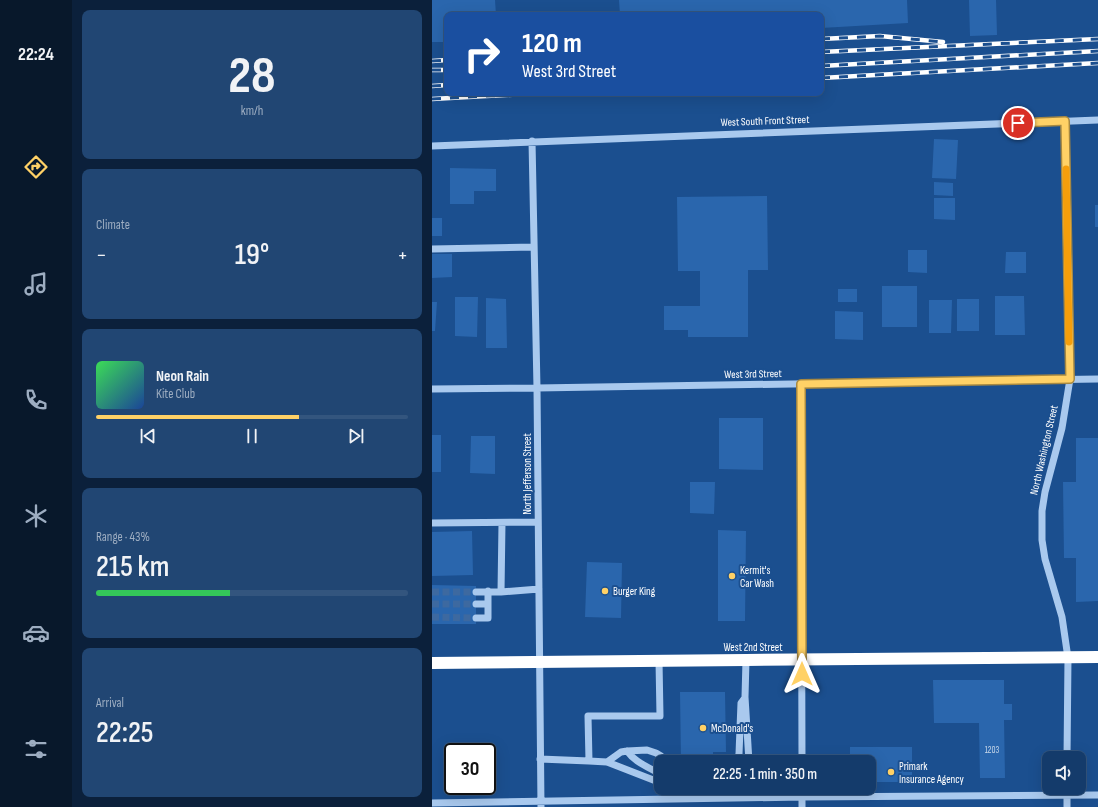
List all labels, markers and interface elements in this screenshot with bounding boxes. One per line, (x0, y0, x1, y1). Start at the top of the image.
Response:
text: 120 m (522, 27, 582, 60)
icon: right (456, 28, 508, 80)
text: 22:24 (18, 44, 54, 65)
text: 28 (228, 45, 276, 108)
text: West 3rd Street (522, 61, 616, 82)
text: km/h (241, 103, 263, 119)
pin (1001, 106, 1035, 140)
icon: arrive (1007, 112, 1029, 134)
street label: West South Front Street (720, 113, 810, 129)
icon: directions (22, 153, 50, 181)
text: Climate (96, 217, 130, 233)
text: 19° (235, 237, 269, 273)
text: − (96, 242, 107, 269)
text: + (397, 242, 408, 269)
icon: music (22, 270, 50, 298)
text: Neon Rain (156, 367, 209, 386)
street label: West 3rd Street (724, 367, 783, 381)
icon: phone (22, 386, 50, 414)
text: Kite Club (156, 386, 195, 402)
street label: North Washington Street (1027, 403, 1061, 496)
icon: previous (137, 425, 159, 447)
icon: pause (241, 425, 263, 447)
icon: next (345, 425, 367, 447)
street label: North Jefferson Street (521, 433, 534, 515)
icon: climate (22, 502, 50, 530)
text: Range · 43% (96, 529, 150, 545)
text: 215 km (96, 549, 169, 585)
place label: Kermit's Car Wash (740, 564, 774, 590)
marker: Kermit's Car Wash (727, 571, 737, 581)
place label: Burger King (613, 585, 656, 598)
marker: Burger King (600, 586, 610, 596)
icon: car (22, 619, 50, 647)
street label: West 2nd Street (723, 641, 783, 654)
position arrow (781, 653, 823, 695)
text: Arrival (96, 695, 124, 711)
text: 22:25 (96, 715, 153, 751)
place label: McDonald's (711, 722, 753, 735)
marker: McDonald's (698, 723, 708, 733)
icon: filters (22, 735, 50, 763)
speed limit sign: 30 (444, 743, 496, 795)
house number: 1203 (985, 745, 1000, 756)
map controls (1042, 751, 1086, 795)
button: sound (1042, 751, 1086, 795)
place label: Primark Insurance Agency (899, 760, 965, 786)
text: 22:25 · 1 min · 350 m (713, 765, 817, 784)
marker: Primark Insurance Agency (886, 767, 896, 777)

